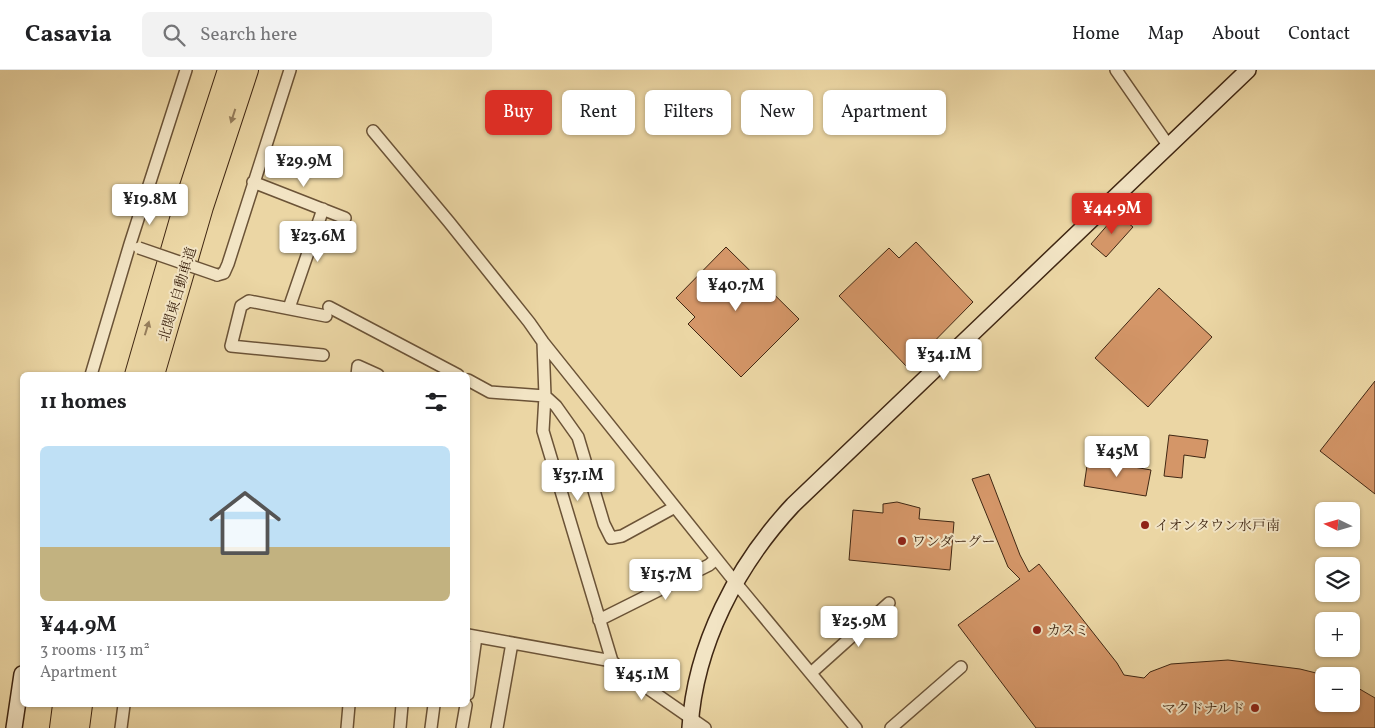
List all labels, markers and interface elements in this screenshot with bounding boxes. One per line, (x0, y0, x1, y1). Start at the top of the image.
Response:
search box (142, 12, 492, 57)
text: Casavia (25, 18, 112, 52)
icon: search (160, 21, 188, 49)
text: Search here (200, 22, 297, 48)
text: Home (1072, 22, 1120, 47)
text: Map (1148, 22, 1184, 47)
text: About (1212, 22, 1260, 47)
text: Contact (1288, 22, 1350, 47)
chip: Buy (485, 90, 552, 135)
chip: Rent (562, 90, 635, 135)
chip: Filters (645, 90, 731, 135)
chip: New (741, 90, 813, 135)
chip: Apartment (823, 90, 946, 135)
one-way arrow (229, 109, 236, 124)
pin: ¥29.9M (263, 146, 345, 188)
text: ¥29.9M (276, 151, 332, 173)
pin: ¥19.8M (109, 184, 191, 226)
text: ¥19.8M (123, 189, 177, 211)
pin: ¥44.9M (1071, 192, 1153, 235)
text: ¥44.9M (1083, 198, 1141, 220)
pin: ¥23.6M (277, 220, 359, 263)
text: ¥23.6M (290, 226, 346, 248)
street label: 北関東自動車道 (155, 245, 202, 344)
pin: ¥40.7M (695, 270, 777, 312)
text: ¥40.7M (708, 275, 764, 297)
one-way arrow (144, 320, 152, 335)
pin: ¥34.1M (903, 338, 985, 381)
text: ¥34.1M (917, 344, 971, 366)
text: 11 homes (40, 388, 127, 417)
icon: filters (422, 388, 450, 416)
pin: ¥45M (1087, 436, 1147, 478)
text: ¥45M (1096, 441, 1138, 463)
pin: ¥37.1M (537, 460, 619, 502)
text: ¥37.1M (553, 465, 603, 487)
icon: home (200, 478, 290, 568)
north arrow (1315, 502, 1360, 548)
map controls (1315, 502, 1360, 712)
place label: イオンタウン水戸南 (1155, 517, 1280, 536)
marker: イオンタウン水戸南 (1139, 519, 1151, 531)
place label: ワンダーグー (912, 533, 995, 552)
marker: ワンダーグー (896, 535, 908, 547)
button: layers (1315, 557, 1360, 602)
pin: ¥15.7M (625, 558, 707, 601)
text: ¥15.7M (640, 564, 692, 586)
pin: ¥25.9M (818, 606, 900, 648)
text: ¥44.9M (40, 611, 117, 640)
text: ¥25.9M (832, 611, 886, 633)
button: + (1315, 612, 1360, 657)
place label: カスミ (1047, 622, 1089, 641)
marker: カスミ (1031, 624, 1043, 636)
text: 3 rooms · 113 m² (40, 640, 150, 662)
pin: ¥45.1M (601, 658, 683, 701)
text: Apartment (40, 662, 117, 684)
text: ¥45.1M (615, 664, 669, 686)
button: − (1315, 667, 1360, 712)
place label: マクドナルド (1162, 700, 1245, 719)
marker: マクドナルド (1249, 702, 1261, 714)

